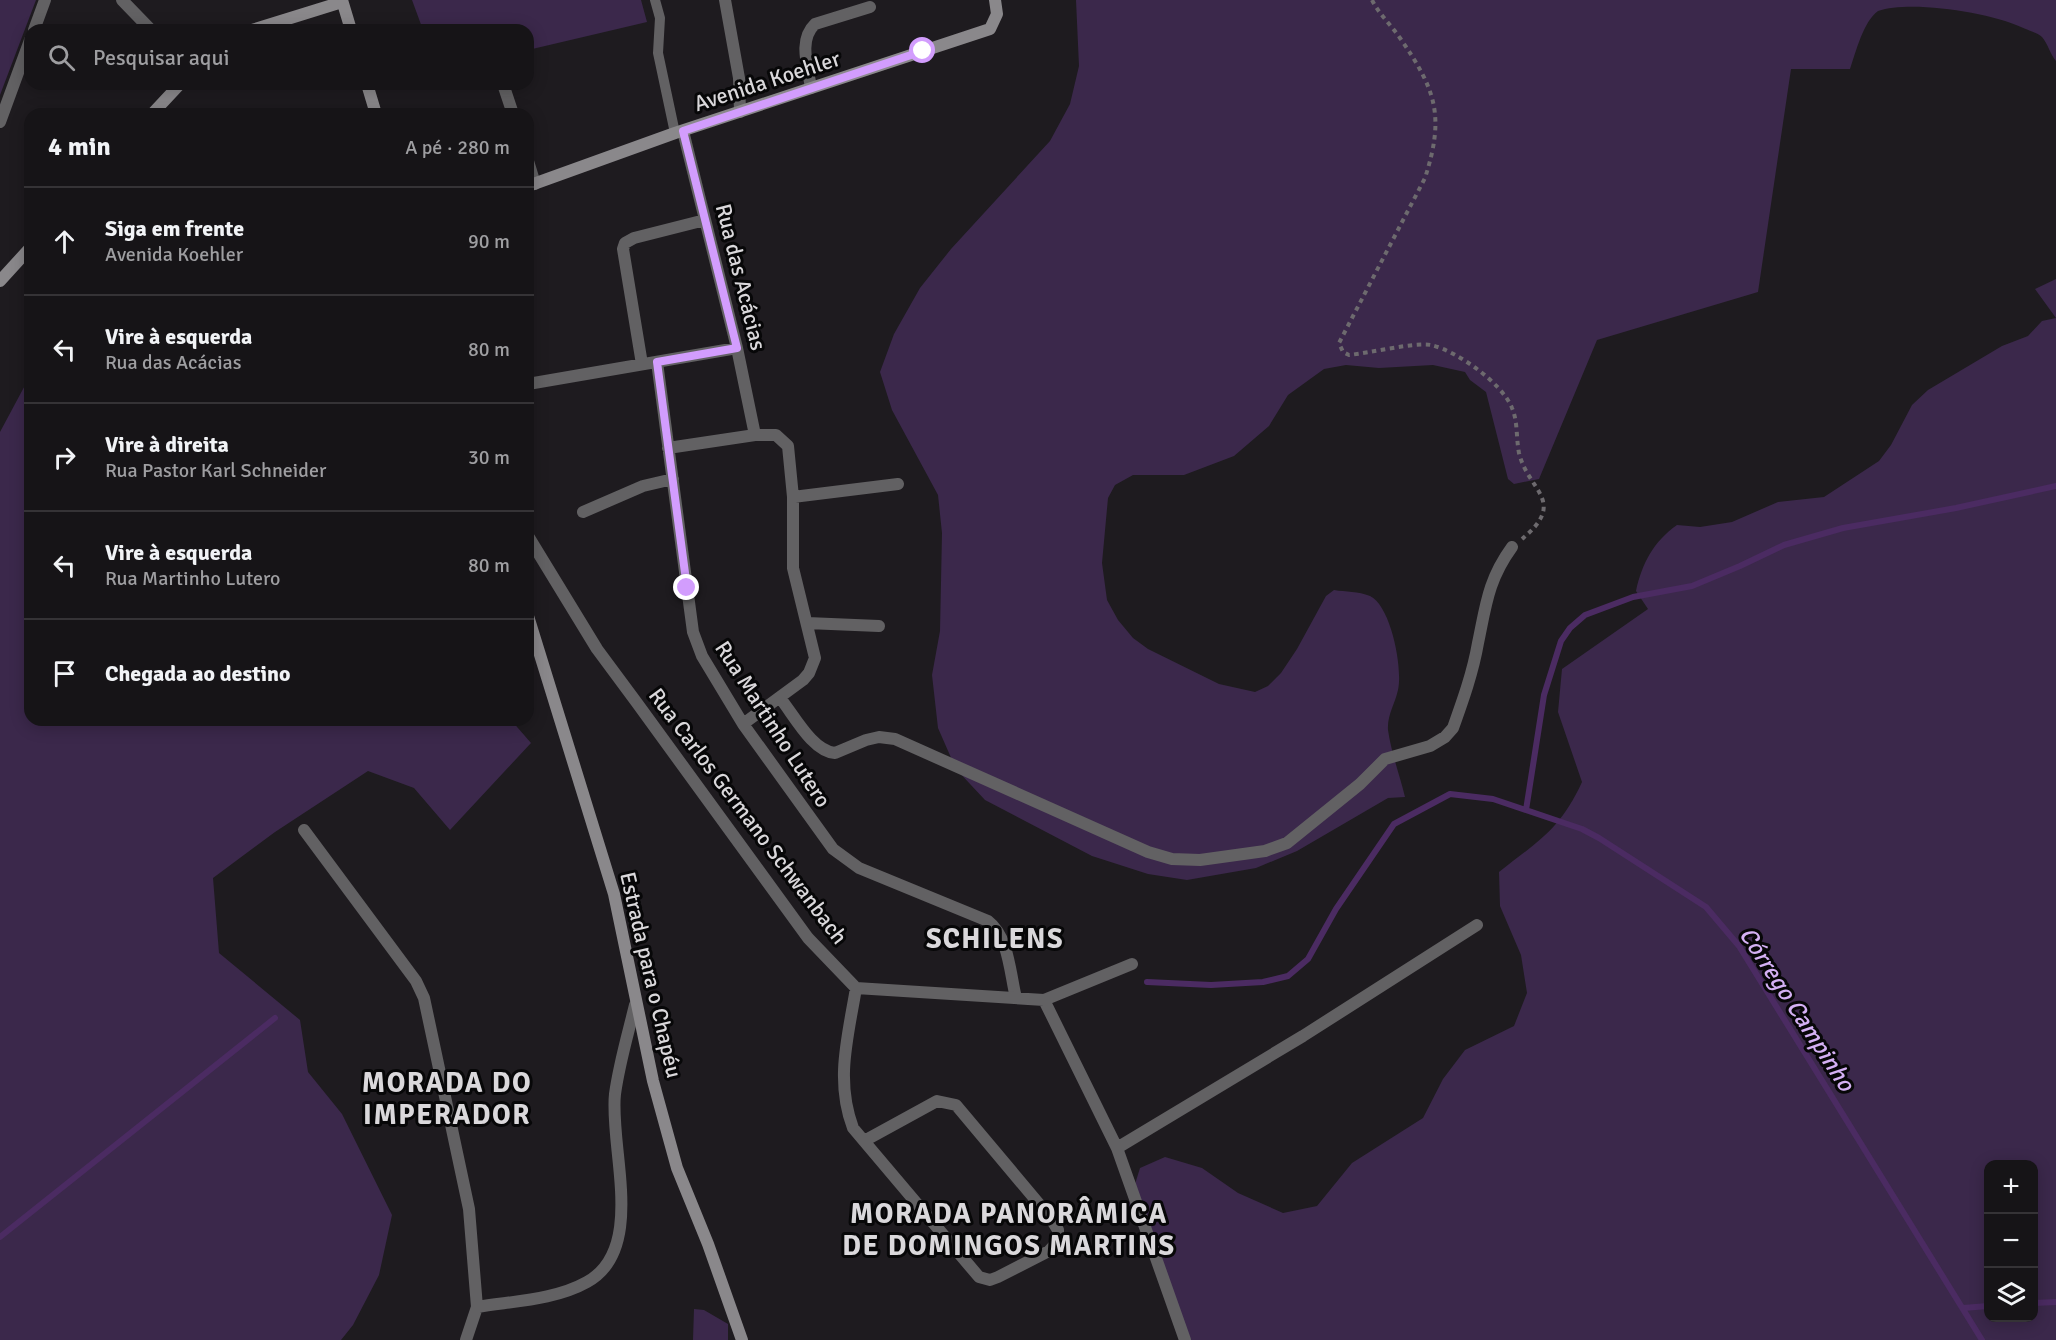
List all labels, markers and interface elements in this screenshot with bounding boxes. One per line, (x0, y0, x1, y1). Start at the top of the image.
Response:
search box (24, 24, 534, 90)
route start (909, 37, 935, 63)
icon: search (45, 41, 78, 74)
text: Pesquisar aqui (93, 44, 229, 71)
street label: Avenida Koehler (691, 45, 843, 117)
text: 4 min (48, 131, 111, 163)
text: A pé · 280 m (405, 135, 510, 160)
street label: Rua das Acácias (710, 201, 772, 353)
text: Siga em frente (105, 215, 244, 242)
icon: ahead (48, 225, 81, 258)
text: 90 m (468, 229, 510, 254)
text: Avenida Koehler (105, 242, 243, 267)
text: Vire à esquerda (105, 323, 252, 350)
icon: left (48, 333, 81, 366)
text: 80 m (468, 337, 510, 362)
text: Rua das Acácias (105, 350, 241, 375)
text: Vire à direita (105, 431, 229, 458)
icon: right (48, 441, 81, 474)
text: 30 m (468, 445, 510, 470)
text: Rua Pastor Karl Schneider (105, 458, 326, 483)
text: Vire à esquerda (105, 539, 252, 566)
icon: left (48, 549, 81, 582)
text: 80 m (468, 553, 510, 578)
text: Rua Martinho Lutero (105, 566, 280, 591)
route end (673, 574, 699, 600)
street label: Rua Martinho Lutero (709, 636, 837, 812)
icon: arrive (48, 657, 81, 690)
text: Chegada ao destino (105, 660, 291, 687)
street label: Rua Carlos Germano Schwanbach (643, 683, 853, 949)
street label: Estrada para o Chapéu (614, 869, 688, 1081)
water label: Córrego Campinho (1733, 921, 1862, 1098)
district label: SCHILENS (926, 922, 1064, 956)
district label: MORADA DO IMPERADOR (362, 1066, 532, 1132)
map controls (1984, 1160, 2038, 1322)
button: + (1984, 1160, 2038, 1214)
district label: MORADA PANORÂMICA DE DOMINGOS MARTINS (842, 1196, 1176, 1263)
button: − (1984, 1214, 2038, 1268)
button: layers (1984, 1268, 2038, 1322)

